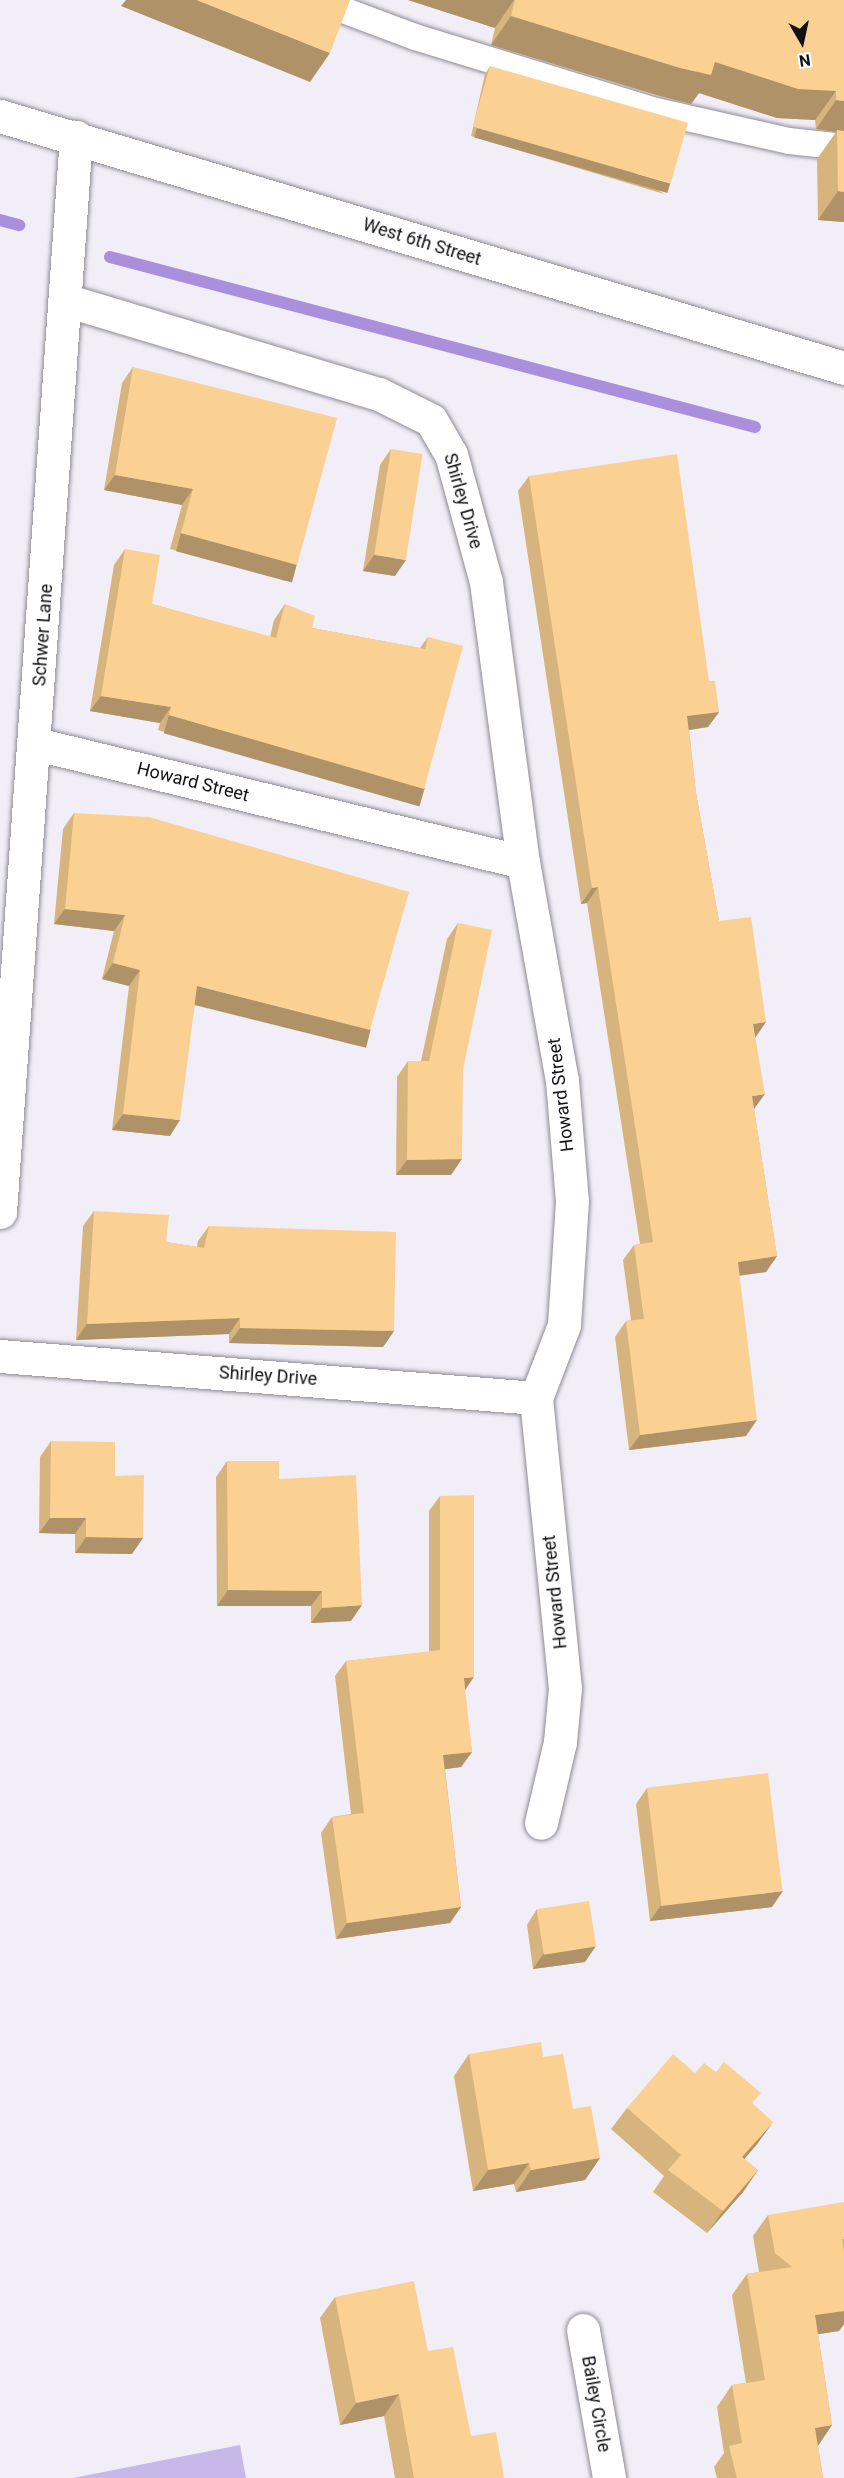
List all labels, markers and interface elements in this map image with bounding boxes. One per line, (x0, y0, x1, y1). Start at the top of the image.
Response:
north arrow (772, 12, 832, 72)
text: N (798, 50, 812, 71)
street label: West 6th Street (360, 214, 484, 270)
street label: Shirley Drive (439, 451, 487, 551)
street label: Schwer Lane (29, 583, 57, 687)
street label: Howard Street (135, 758, 251, 806)
street label: Howard Street (543, 1037, 579, 1153)
street label: Shirley Drive (218, 1362, 318, 1390)
street label: Howard Street (538, 1534, 572, 1650)
street label: Bailey Circle (577, 2354, 615, 2454)

